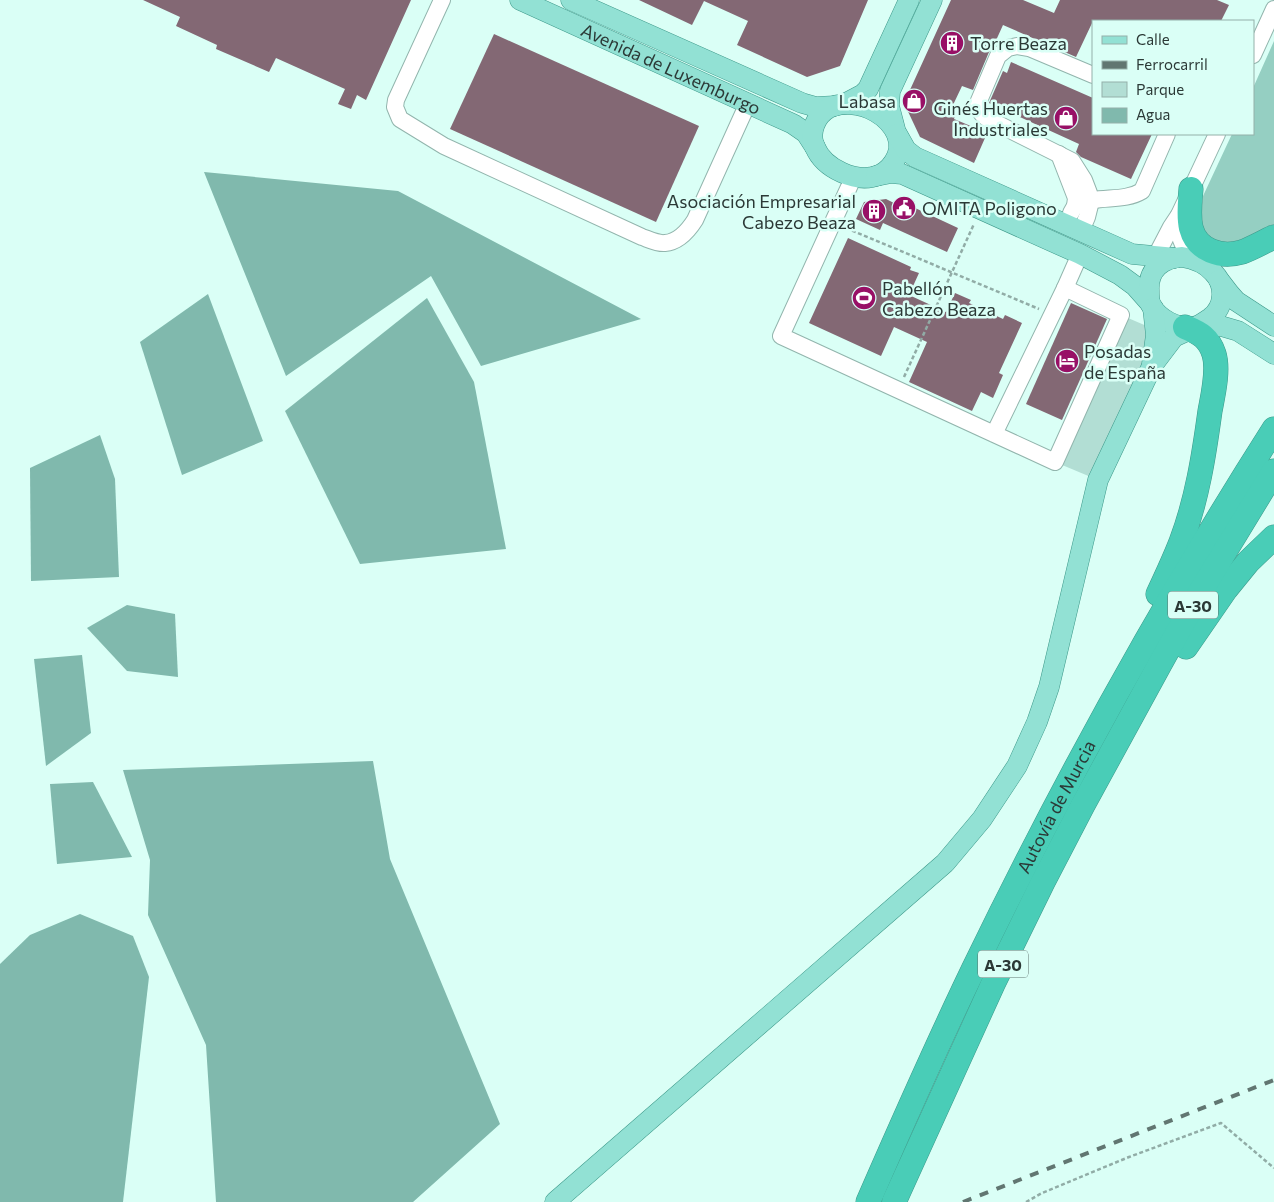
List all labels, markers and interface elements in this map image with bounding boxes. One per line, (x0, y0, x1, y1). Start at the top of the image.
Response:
street label: Avenida de Luxemburgo (578, 18, 764, 119)
legend (1092, 20, 1254, 135)
building icon: Torre Beaza (939, 30, 965, 56)
text: Calle (1136, 30, 1170, 48)
place label: Torre Beaza (970, 32, 1067, 54)
text: Ferrocarril (1136, 55, 1208, 73)
text: Parque (1136, 80, 1184, 98)
shop icon: Labasa (901, 88, 927, 114)
place label: Labasa (839, 90, 896, 112)
place label: Ginés Huertas Industriales (934, 97, 1048, 140)
shop icon: Ginés Huertas Industriales (1053, 105, 1079, 131)
text: Agua (1136, 105, 1170, 123)
place label: Asociación Empresarial Cabezo Beaza (667, 190, 856, 233)
public building icon: OMITA Poligono (891, 195, 917, 221)
place label: OMITA Poligono (922, 197, 1057, 219)
building icon: Asociación Empresarial Cabezo Beaza (861, 198, 887, 224)
place label: Pabellón Cabezo Beaza (882, 277, 996, 320)
sports icon: Pabellón Cabezo Beaza (851, 285, 877, 311)
place label: Posadas de España (1084, 340, 1166, 383)
hotel icon: Posadas de España (1054, 348, 1080, 374)
road number: A-30 (1168, 592, 1218, 618)
street label: Autovía de Murcia (1012, 736, 1100, 877)
road number: A-30 (978, 951, 1028, 978)

